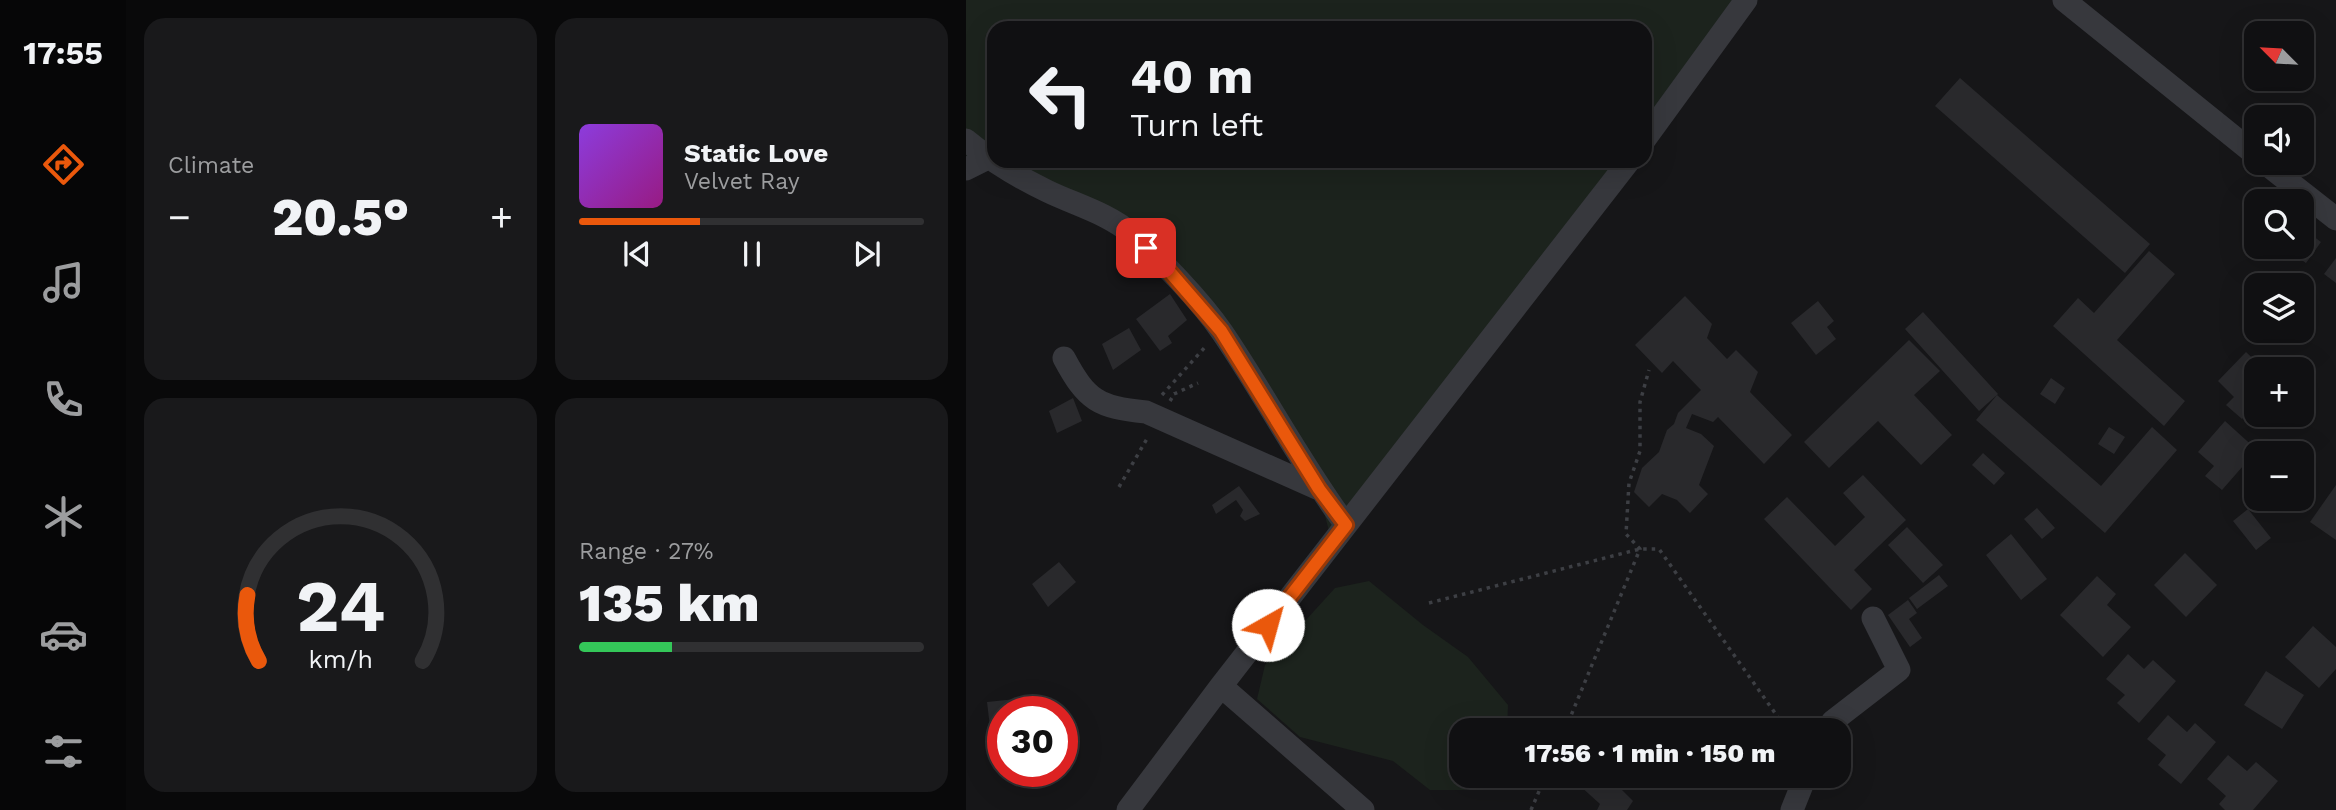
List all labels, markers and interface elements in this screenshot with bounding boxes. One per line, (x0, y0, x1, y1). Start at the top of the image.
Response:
north arrow (2244, 21, 2314, 91)
map controls (2244, 21, 2314, 511)
text: 17:55 (23, 34, 103, 72)
text: 40 m (1130, 47, 1253, 105)
icon: left (1015, 49, 1106, 140)
button: sound (2244, 105, 2314, 175)
text: Turn left (1130, 106, 1263, 144)
text: Static Love (684, 138, 828, 168)
icon: directions (39, 140, 88, 189)
text: Climate (168, 152, 254, 179)
text: Velvet Ray (684, 168, 800, 195)
text: 20.5° (272, 187, 409, 248)
button: search (2244, 189, 2314, 259)
text: − (168, 195, 191, 239)
text: + (490, 195, 513, 239)
pin (1116, 218, 1176, 278)
icon: arrive (1127, 229, 1165, 267)
icon: previous (618, 235, 656, 273)
icon: pause (733, 235, 771, 273)
icon: next (848, 235, 886, 273)
icon: music (39, 258, 88, 307)
button: layers (2244, 273, 2314, 343)
button: + (2244, 357, 2314, 427)
icon: phone (39, 375, 88, 424)
button: − (2244, 441, 2314, 511)
icon: climate (39, 492, 88, 541)
text: Range · 27% (579, 538, 713, 565)
text: 24 (296, 563, 385, 649)
text: 135 km (579, 573, 760, 634)
position arrow (1231, 588, 1305, 662)
icon: car (39, 610, 88, 659)
text: km/h (308, 645, 373, 674)
speed limit sign: 30 (987, 696, 1078, 787)
icon: filters (39, 727, 88, 776)
text: 17:56 · 1 min · 150 m (1525, 738, 1775, 768)

